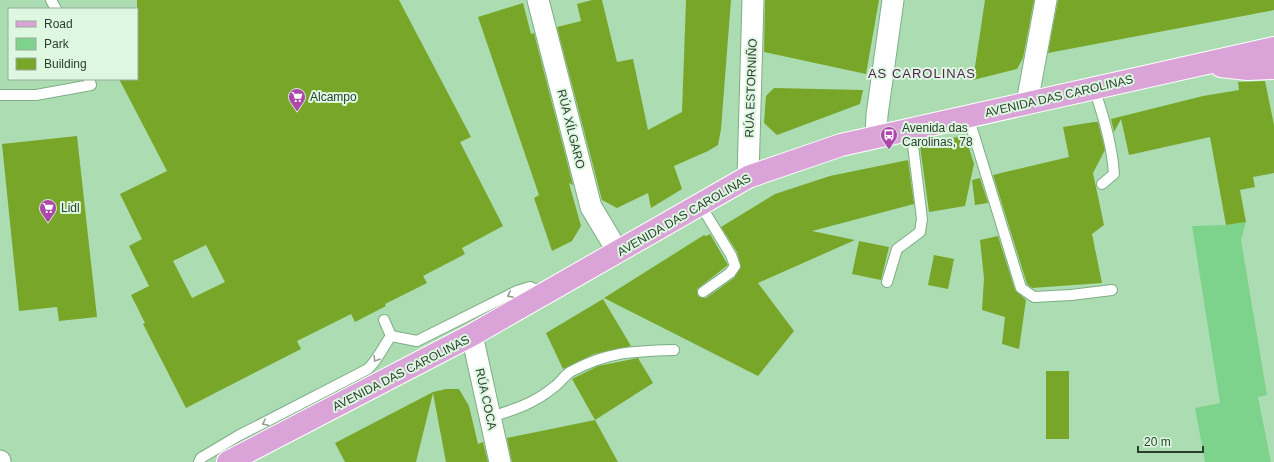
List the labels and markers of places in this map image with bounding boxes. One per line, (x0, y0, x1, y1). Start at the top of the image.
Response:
supermarket icon: Alcampo (287, 87, 307, 112)
place label: Alcampo (310, 90, 357, 104)
place label: Avenida das Carolinas, 78 (902, 121, 973, 149)
bus stop icon: Avenida das Carolinas, 78 (879, 125, 899, 150)
supermarket icon: Lidl (38, 198, 58, 223)
place label: Lidl (61, 201, 80, 215)

